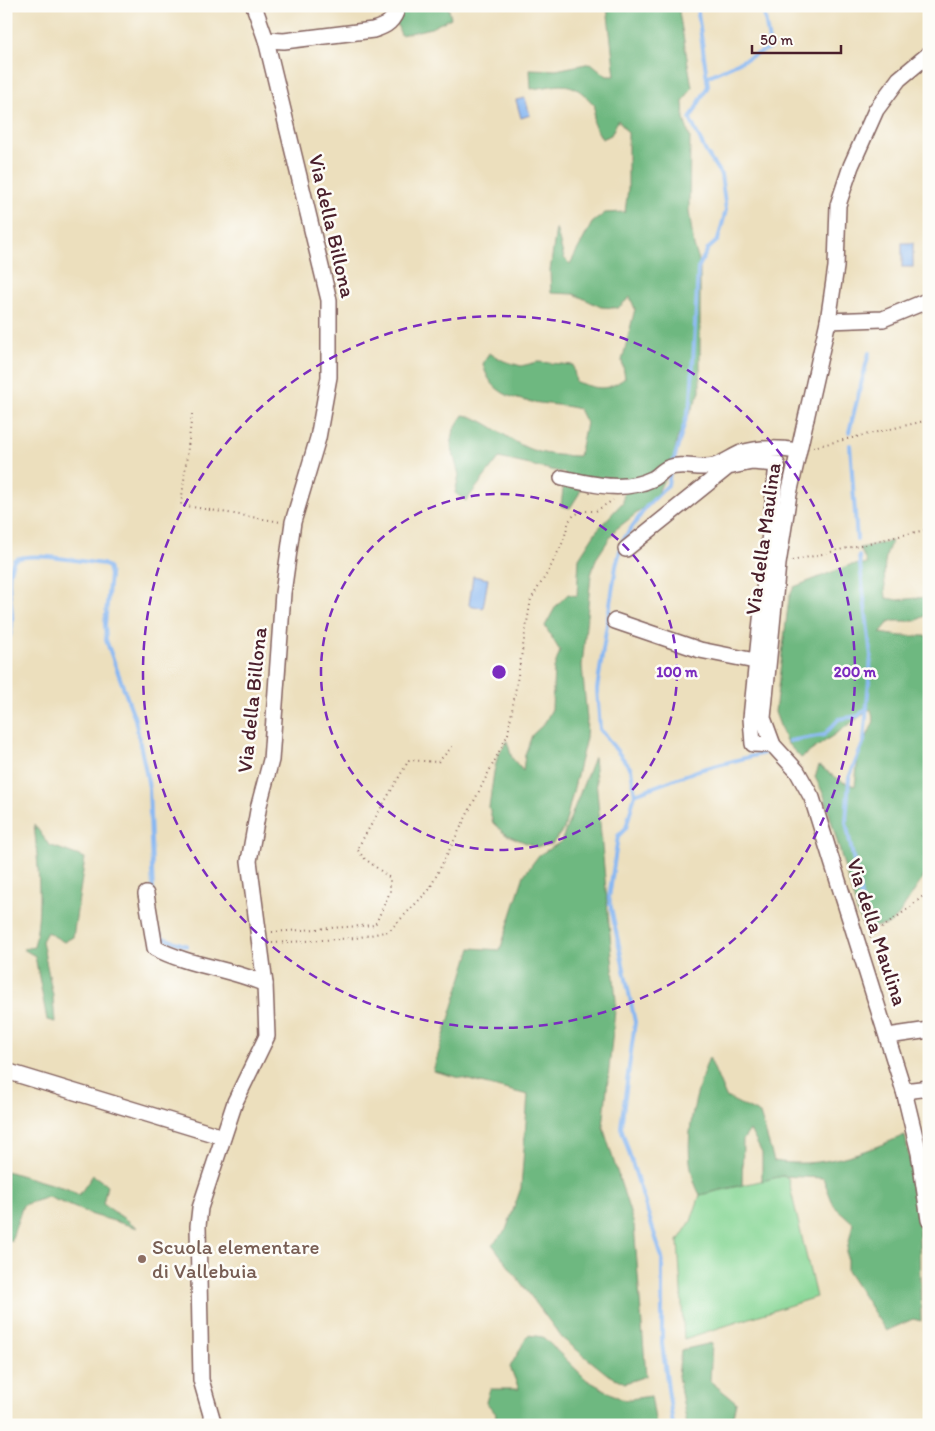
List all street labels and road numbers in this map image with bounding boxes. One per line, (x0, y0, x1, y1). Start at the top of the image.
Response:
street label: Via della Billona (304, 152, 361, 300)
street label: Via della Maulina (739, 461, 786, 617)
street label: Via della Billona (231, 626, 272, 774)
street label: Via della Maulina (842, 855, 913, 1009)

